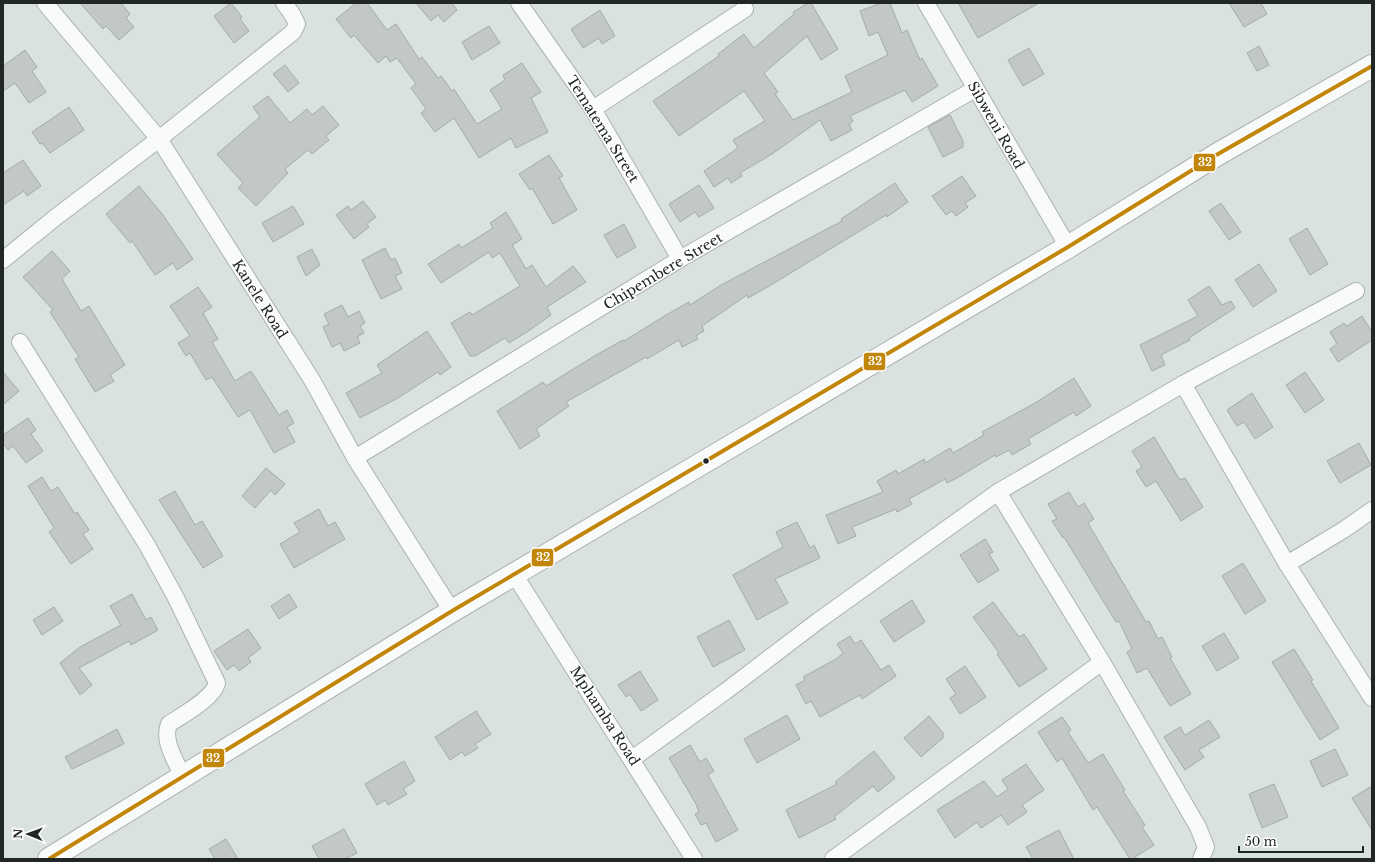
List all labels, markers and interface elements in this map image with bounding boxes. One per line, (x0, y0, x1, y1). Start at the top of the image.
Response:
street label: Tematema Street (563, 72, 643, 186)
street label: Sibweni Road (964, 78, 1029, 172)
line badge: 32 (1193, 153, 1216, 172)
text: 32 (1198, 155, 1212, 169)
street label: Chipembere Street (600, 228, 727, 314)
street label: Kanele Road (228, 256, 292, 342)
line badge: 32 (863, 352, 886, 371)
text: 32 (868, 354, 882, 368)
unlabelled marker (701, 456, 711, 466)
line badge: 32 (531, 548, 554, 567)
text: 32 (536, 550, 550, 564)
street label: Mphamba Road (566, 663, 644, 770)
line badge: 32 (202, 748, 225, 768)
text: 32 (206, 751, 220, 765)
north arrow (8, 814, 48, 854)
text: N (11, 828, 25, 839)
scale bar (1239, 828, 1363, 854)
text: 50 m (1245, 834, 1277, 849)

